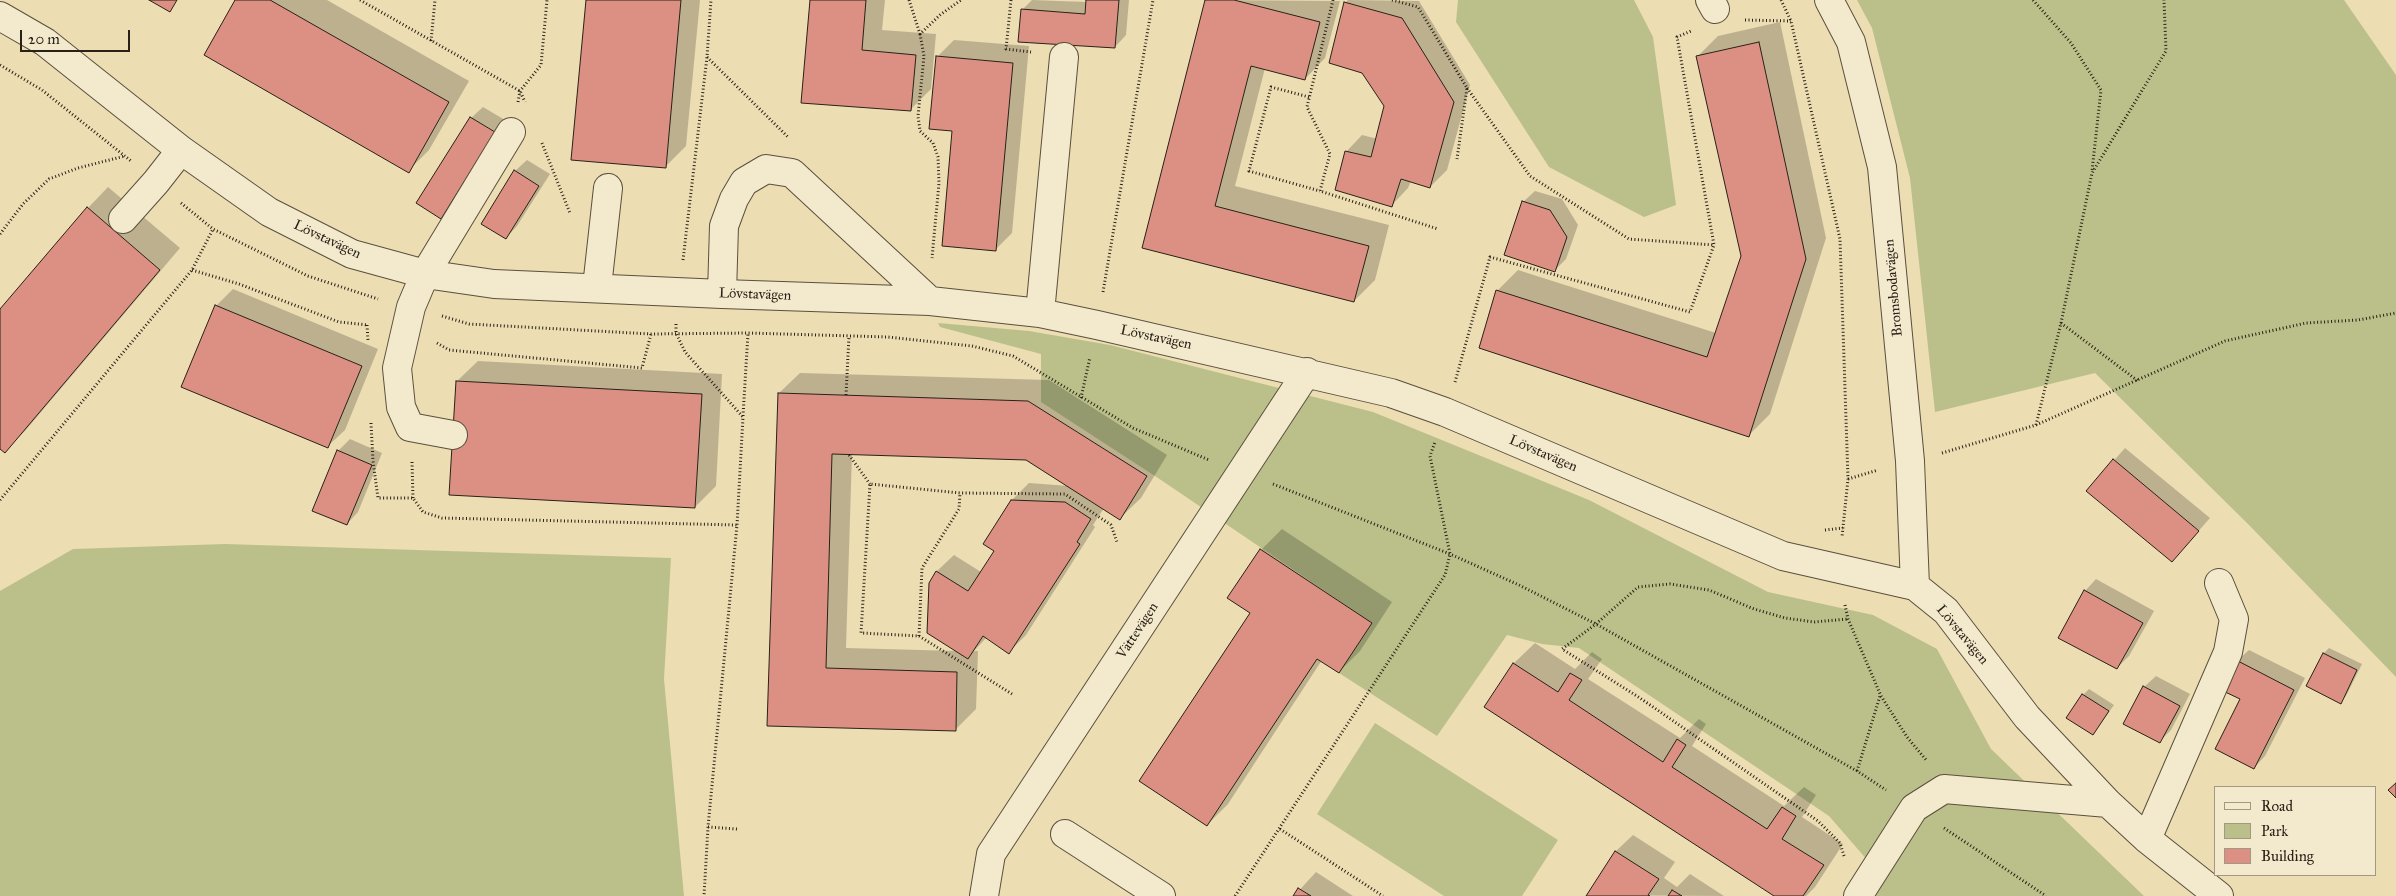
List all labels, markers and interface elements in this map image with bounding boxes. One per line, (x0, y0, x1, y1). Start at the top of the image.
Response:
scale bar (22, 20, 132, 52)
text: 20 m (28, 30, 60, 48)
street label: Lövstavägen (291, 217, 363, 263)
street label: Bromsbodavägen (1881, 239, 1907, 337)
street label: Lövstavägen (718, 285, 792, 305)
street label: Lövstavägen (1119, 322, 1193, 354)
street label: Lövstavägen (1506, 432, 1580, 476)
street label: Vättevägen (1114, 600, 1162, 662)
street label: Lövstavägen (1932, 602, 1992, 668)
legend (2214, 786, 2376, 876)
text: Road (2261, 797, 2293, 815)
text: Park (2261, 822, 2288, 840)
text: Building (2261, 847, 2314, 865)

